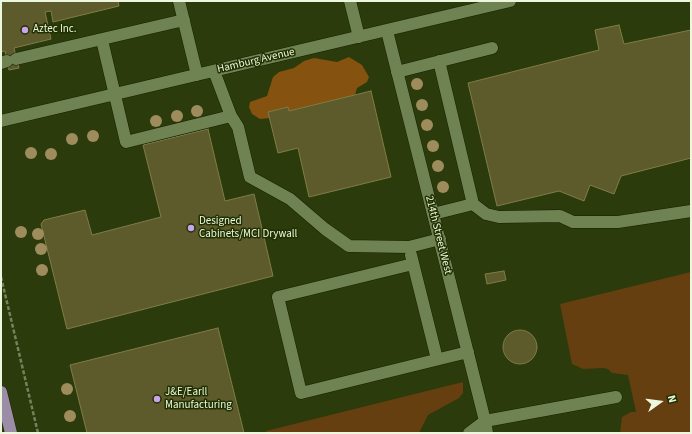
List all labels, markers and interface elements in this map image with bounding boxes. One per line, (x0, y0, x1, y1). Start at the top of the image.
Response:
place label: Aztec Inc. (33, 23, 77, 37)
marker: Aztec Inc. (20, 25, 30, 35)
street label: Hamburg Avenue (216, 46, 296, 76)
street label: 214th Street West (422, 194, 454, 276)
place label: Designed Cabinets/MCI Drywall (199, 215, 297, 241)
marker: Designed Cabinets/MCI Drywall (186, 223, 196, 233)
north arrow (640, 382, 680, 422)
place label: J&E/Earll Manufacturing (165, 386, 232, 412)
marker: J&E/Earll Manufacturing (152, 394, 162, 404)
text: N (664, 394, 680, 404)

